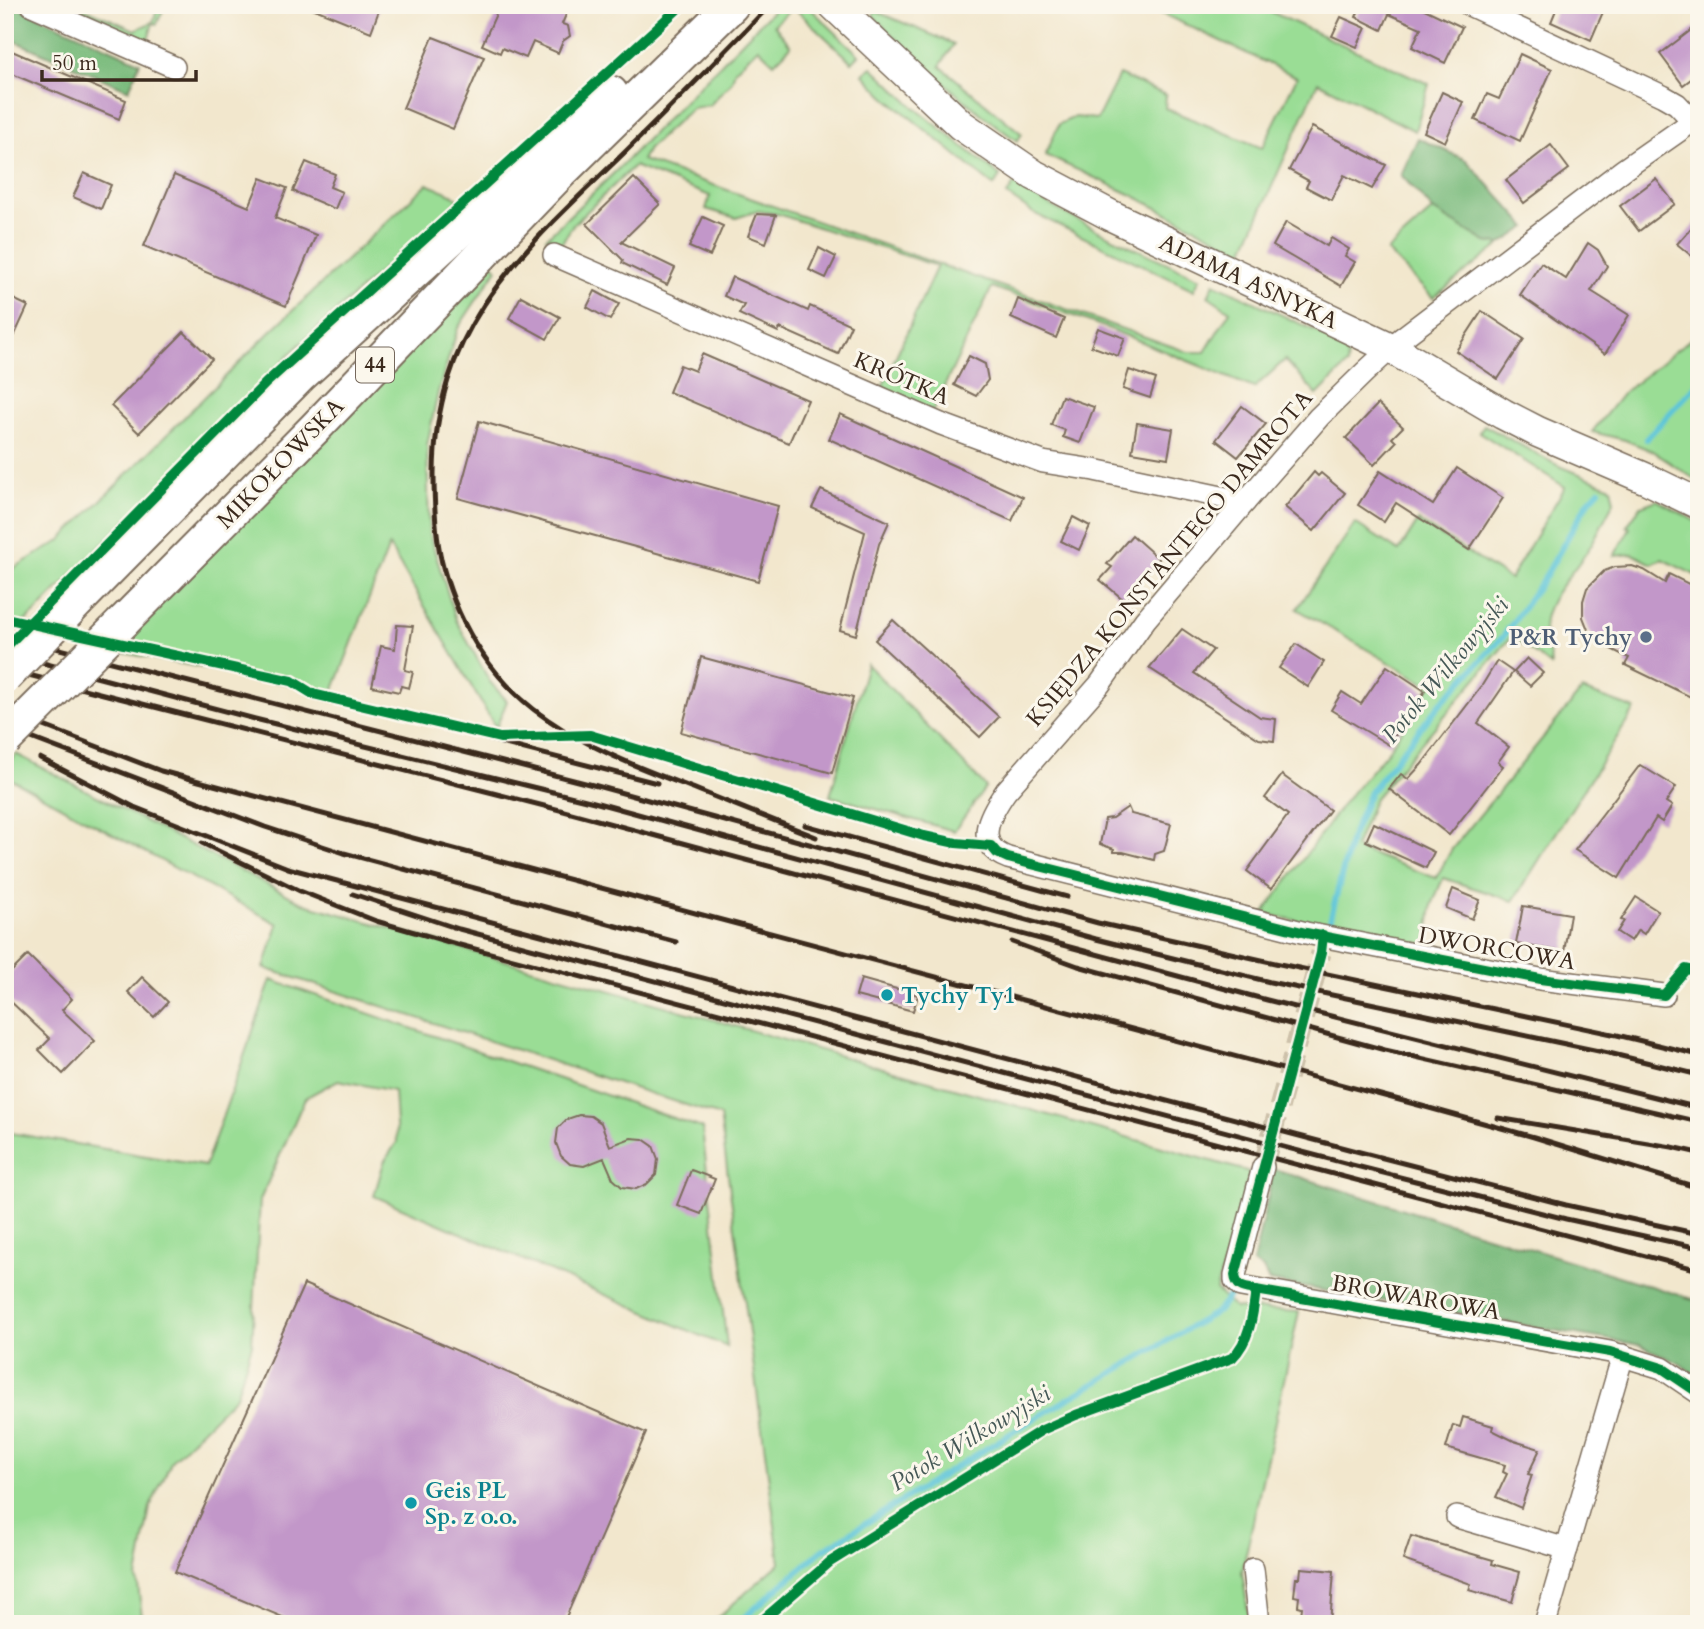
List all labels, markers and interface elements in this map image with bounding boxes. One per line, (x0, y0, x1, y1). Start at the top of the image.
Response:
scale bar (42, 38, 196, 82)
text: 50 m (52, 49, 97, 78)
street label: ADAMA ASNYKA (1154, 226, 1344, 337)
street label: KRÓTKA (849, 343, 955, 413)
road number: 44 (356, 348, 394, 382)
street label: KSIĘDZA KONSTANTEGO DAMROTA (1019, 383, 1320, 733)
street label: MIKOŁOWSKA (210, 391, 351, 536)
water label: Potok Wilkowyjski (1374, 590, 1517, 751)
place label: P&R Tychy (1509, 622, 1632, 653)
marker: P&R Tychy (1638, 629, 1654, 645)
street label: DWORCOWA (1416, 919, 1579, 978)
place label: Tychy Ty1 (901, 980, 1016, 1011)
marker: Tychy Ty1 (879, 987, 895, 1003)
street label: BROWAROWA (1329, 1267, 1503, 1328)
water label: Potok Wilkowyjski (884, 1377, 1057, 1499)
place label: Geis PL Sp. z o.o. (425, 1475, 518, 1532)
marker: Geis PL Sp. z o.o. (403, 1495, 419, 1511)

